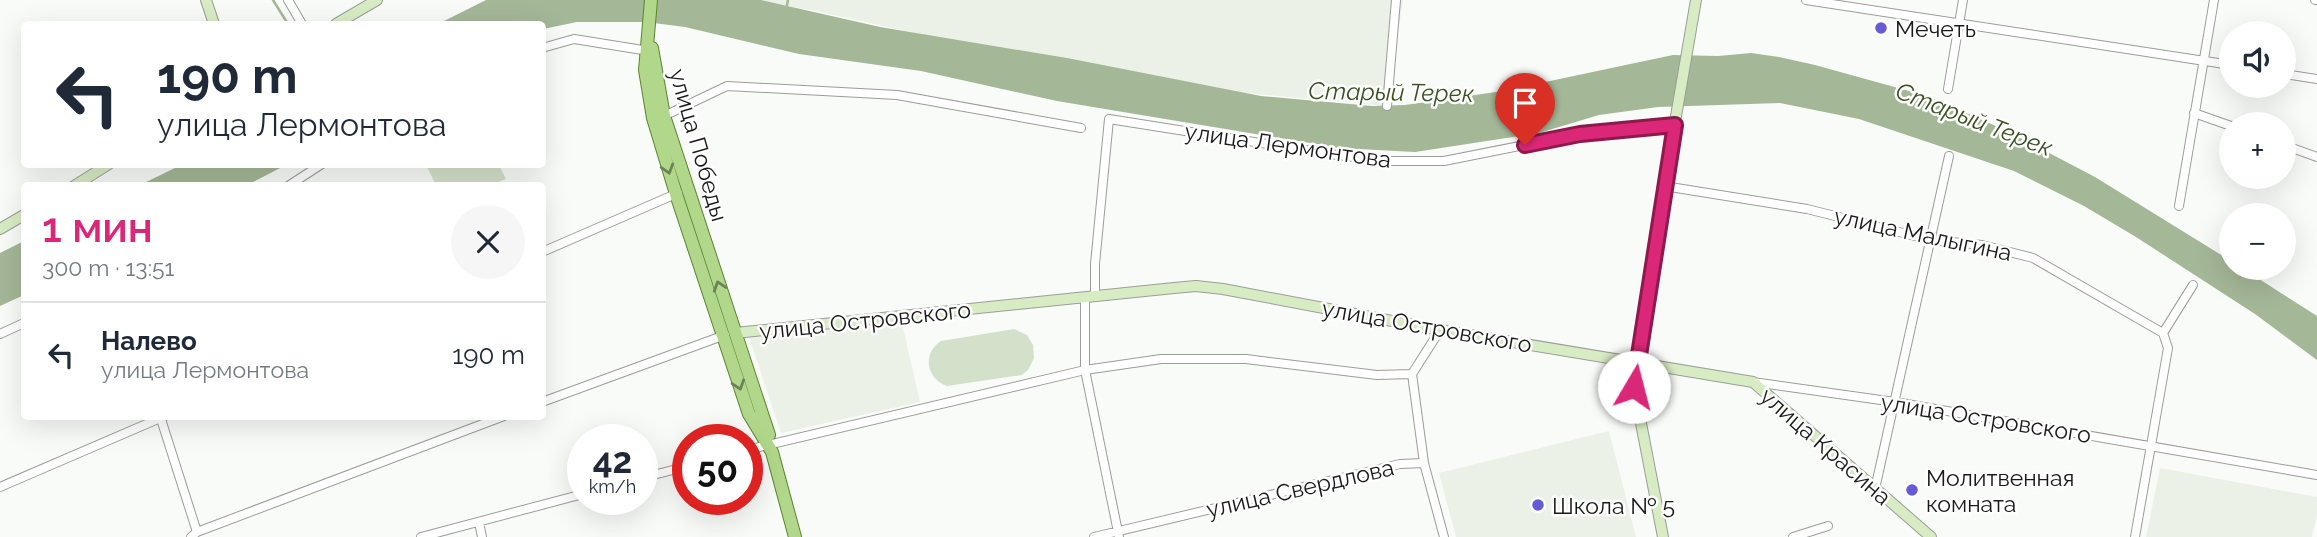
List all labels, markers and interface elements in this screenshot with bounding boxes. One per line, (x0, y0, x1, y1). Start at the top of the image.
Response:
place label: Мечеть (1895, 15, 1976, 42)
marker: Мечеть (1873, 20, 1889, 36)
map controls (2219, 21, 2296, 280)
button: sound (2219, 21, 2296, 98)
text: 190 m (157, 47, 298, 104)
icon: left (42, 49, 133, 140)
street label: улица Победы (664, 66, 734, 224)
pin (1495, 73, 1555, 145)
water label: Старый Терек (1308, 76, 1474, 108)
water label: Старый Терек (1891, 76, 2057, 162)
icon: arrive (1506, 84, 1544, 122)
text: улица Лермонтова (157, 106, 446, 143)
button: + (2219, 112, 2296, 189)
street label: улица Лермонтова (1183, 117, 1393, 173)
one-way arrow (659, 163, 674, 175)
street label: улица Малыгина (1832, 202, 2014, 266)
text: 1 мин (42, 203, 153, 252)
button: − (2219, 203, 2296, 280)
button: close (451, 205, 525, 279)
text: 300 m · 13:51 (42, 254, 174, 281)
one-way arrow (713, 280, 727, 292)
street label: улица Островского (1320, 294, 1534, 358)
street label: улица Островского (758, 295, 972, 345)
text: Налево (101, 326, 197, 356)
icon: left (42, 336, 80, 374)
text: 190 m (452, 340, 525, 370)
position arrow (1597, 350, 1671, 424)
text: улица Лермонтова (101, 356, 309, 383)
one-way arrow (731, 379, 746, 391)
street label: улица Красина (1755, 382, 1897, 510)
street label: улица Островского (1879, 388, 2093, 448)
speed limit sign: 50 (672, 424, 763, 515)
text: 42 (593, 440, 632, 481)
street label: улица Свердлова (1204, 453, 1396, 523)
place label: Молитвенная комната (1926, 464, 2074, 517)
text: km/h (589, 476, 636, 497)
marker: Молитвенная комната (1904, 482, 1920, 498)
place label: Школа № 5 (1552, 492, 1675, 519)
marker: Школа № 5 (1530, 497, 1546, 513)

